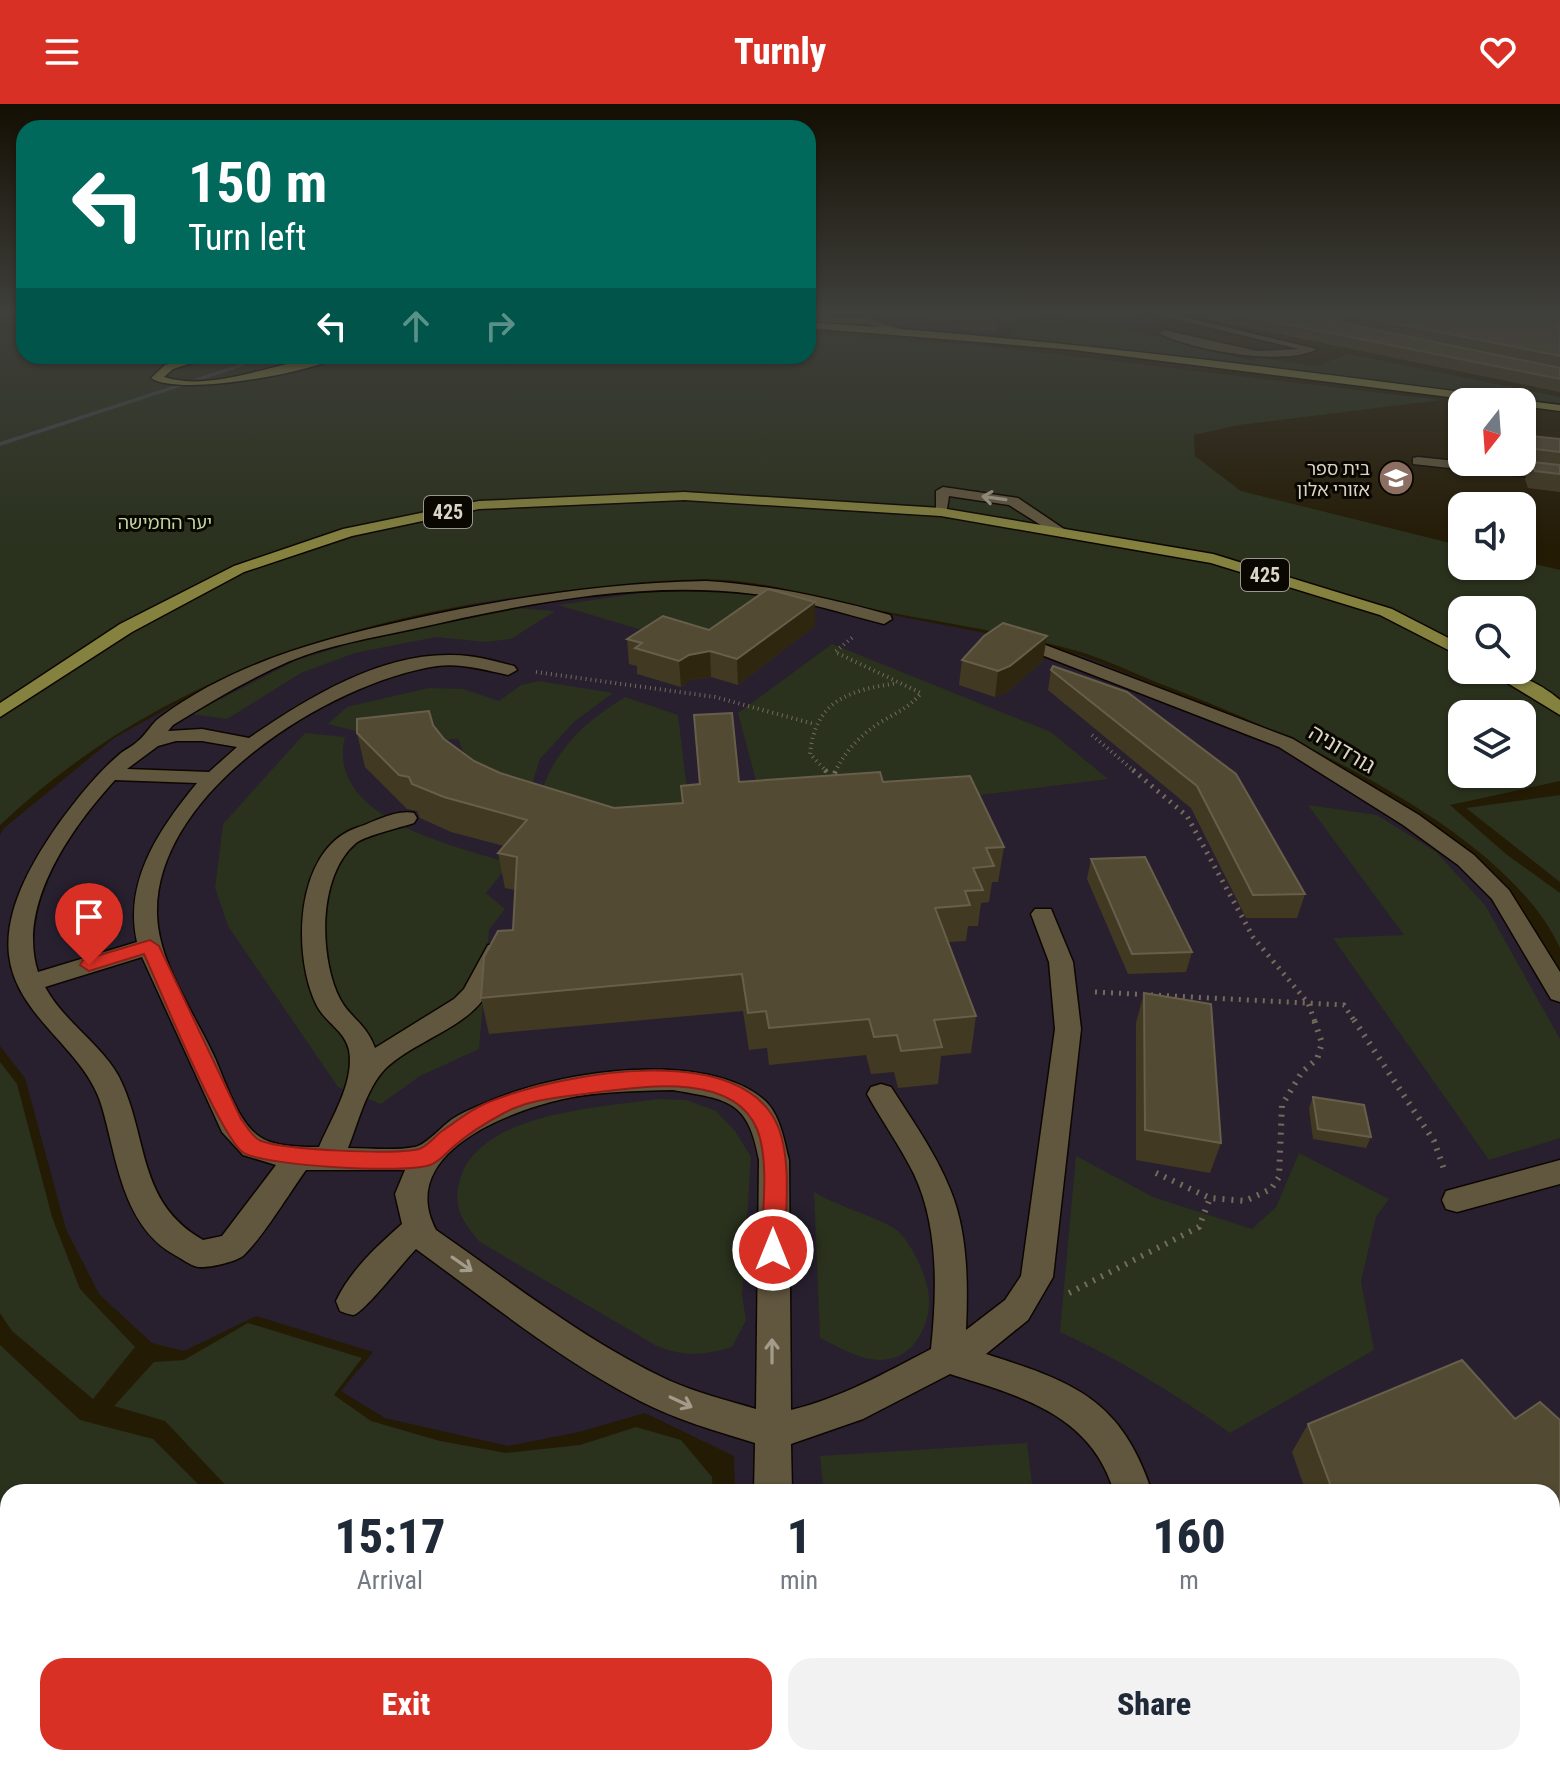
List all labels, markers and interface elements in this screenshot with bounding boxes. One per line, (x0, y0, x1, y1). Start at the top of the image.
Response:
icon: menu (40, 30, 84, 74)
icon: heart (1476, 30, 1520, 74)
text: Turnly (734, 31, 826, 73)
text: 150 m (188, 150, 327, 216)
icon: left (56, 152, 160, 256)
text: Turn left (188, 217, 306, 259)
icon: left (310, 304, 354, 348)
icon: ahead (394, 304, 438, 348)
icon: right (478, 304, 522, 348)
north arrow (1448, 388, 1536, 476)
map controls (1448, 388, 1536, 788)
place label: בית ספר אזורי אלון (1297, 458, 1370, 500)
school or university icon: בית ספר אזורי אלון (1377, 459, 1415, 497)
one-way arrow (982, 490, 1007, 505)
button: sound (1448, 492, 1536, 580)
road number: 425 (424, 496, 472, 528)
park label: יער החמישה (118, 512, 212, 533)
road number: 425 (1241, 559, 1289, 591)
button: search (1448, 596, 1536, 684)
button: layers (1448, 700, 1536, 788)
street label: גורדוניה (1304, 720, 1380, 778)
pin (55, 883, 123, 965)
icon: arrive (67, 895, 111, 939)
position arrow (731, 1208, 815, 1292)
one-way arrow (450, 1256, 472, 1272)
one-way arrow (764, 1338, 780, 1365)
one-way arrow (668, 1396, 693, 1411)
text: 15:17 (334, 1508, 446, 1565)
text: 1 (787, 1508, 811, 1565)
text: 160 (1152, 1508, 1226, 1565)
text: Arrival (357, 1565, 423, 1595)
text: min (780, 1565, 818, 1595)
text: m (1179, 1565, 1199, 1595)
button: Exit (40, 1658, 772, 1750)
button: Share (788, 1658, 1520, 1750)

